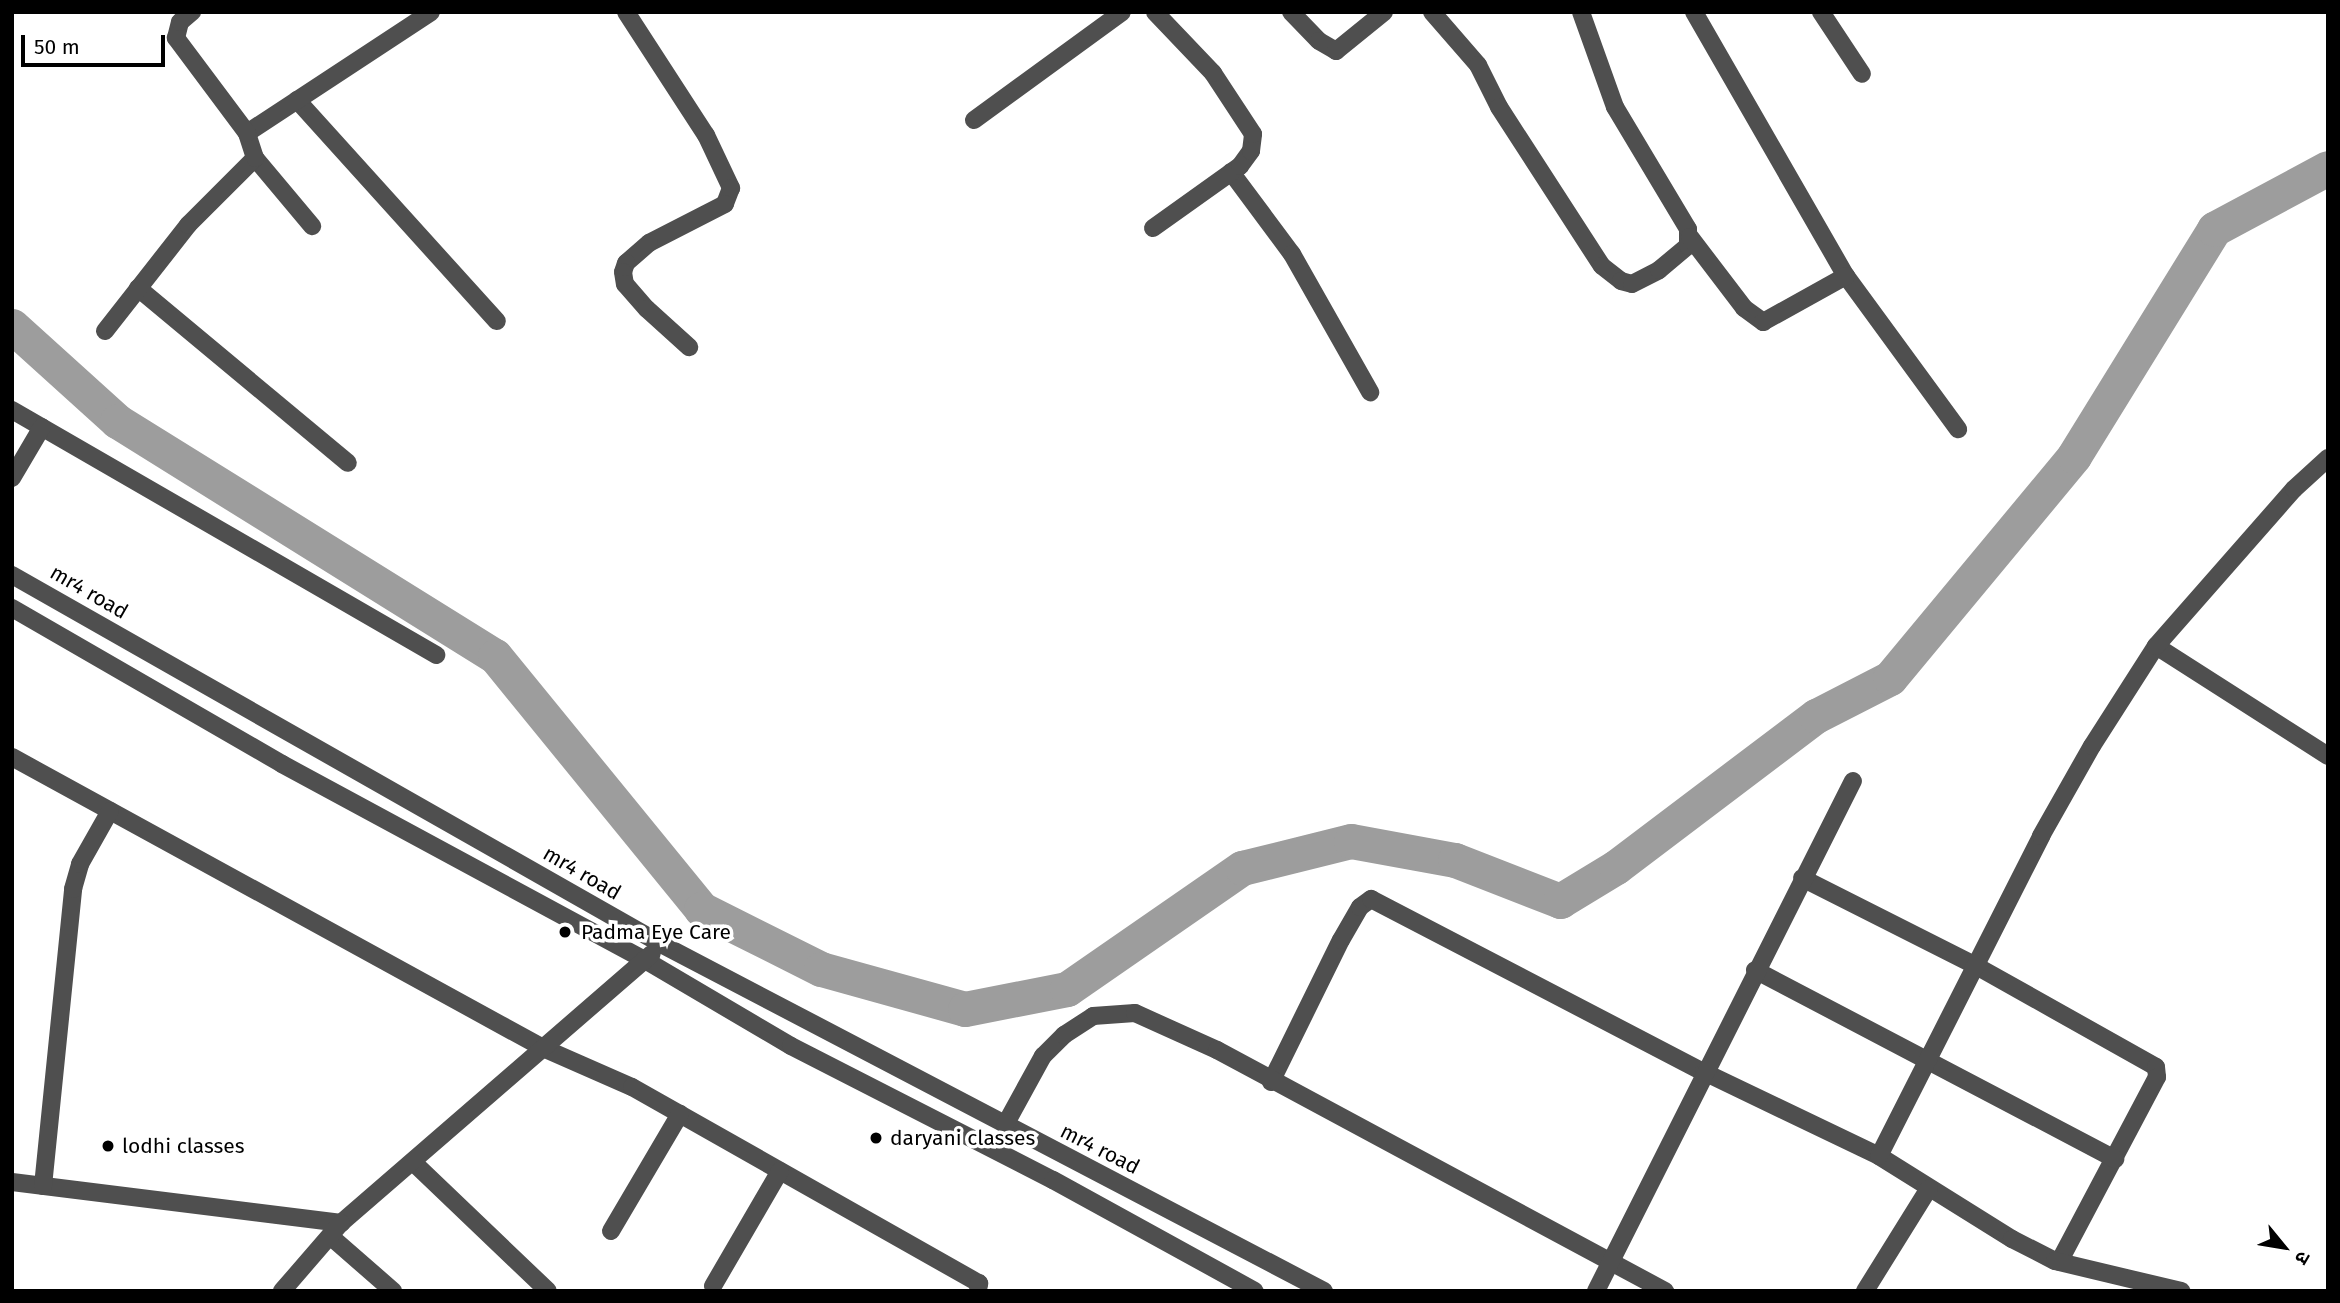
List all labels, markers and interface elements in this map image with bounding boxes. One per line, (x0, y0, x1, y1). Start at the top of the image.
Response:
scale bar (24, 21, 168, 65)
text: 50 m (34, 34, 80, 60)
street label: mr4 road (46, 560, 132, 624)
street label: mr4 road (539, 841, 625, 905)
place label: Padma Eye Care (581, 919, 731, 945)
marker: Padma Eye Care (555, 922, 575, 942)
street label: mr4 road (1056, 1118, 1144, 1180)
place label: daryani classes (890, 1125, 1035, 1151)
marker: daryani classes (868, 1130, 884, 1146)
place label: lodhi classes (122, 1133, 245, 1159)
marker: lodhi classes (100, 1138, 116, 1154)
north arrow (2249, 1212, 2319, 1282)
text: उ (2290, 1247, 2315, 1268)

